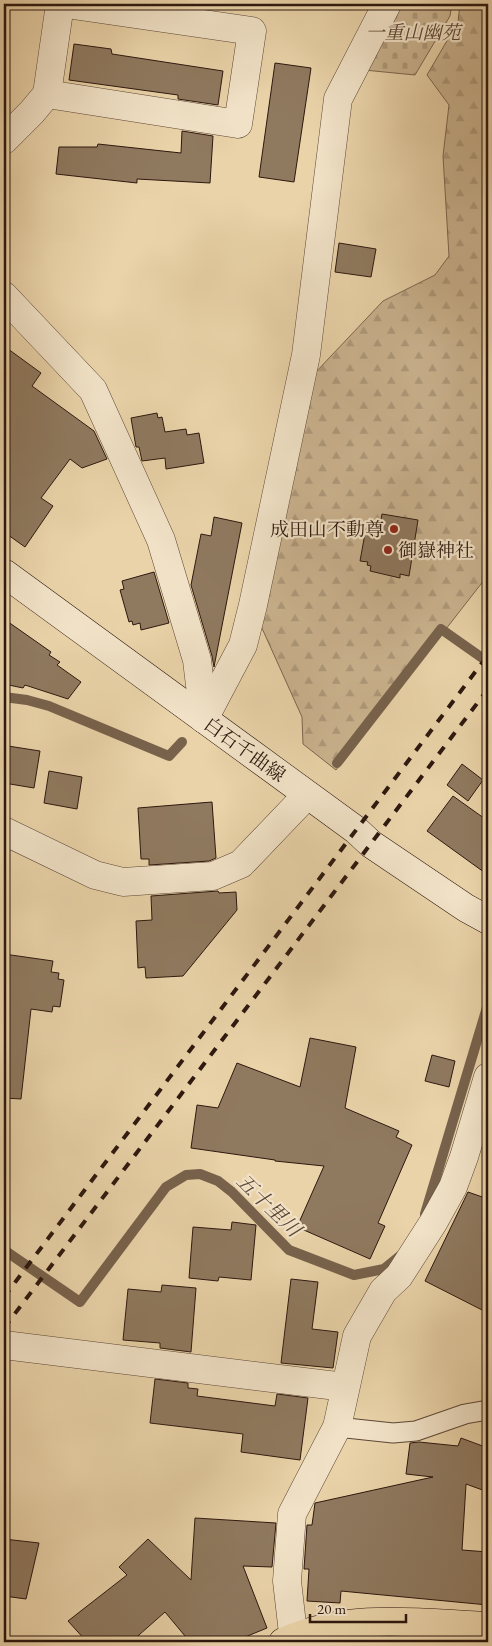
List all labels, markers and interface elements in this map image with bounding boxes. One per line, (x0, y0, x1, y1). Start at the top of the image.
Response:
park label: 一重山幽苑 (365, 20, 463, 45)
place label: 成田山不動尊 (270, 517, 384, 542)
marker: 成田山不動尊 (388, 523, 400, 535)
place label: 御嶽神社 (398, 538, 474, 563)
marker: 御嶽神社 (382, 544, 394, 556)
street label: 白石千曲線 (199, 711, 290, 787)
water label: 五十里川 (231, 1168, 308, 1244)
scale bar (310, 1591, 406, 1623)
text: 20 m (317, 1599, 346, 1618)

